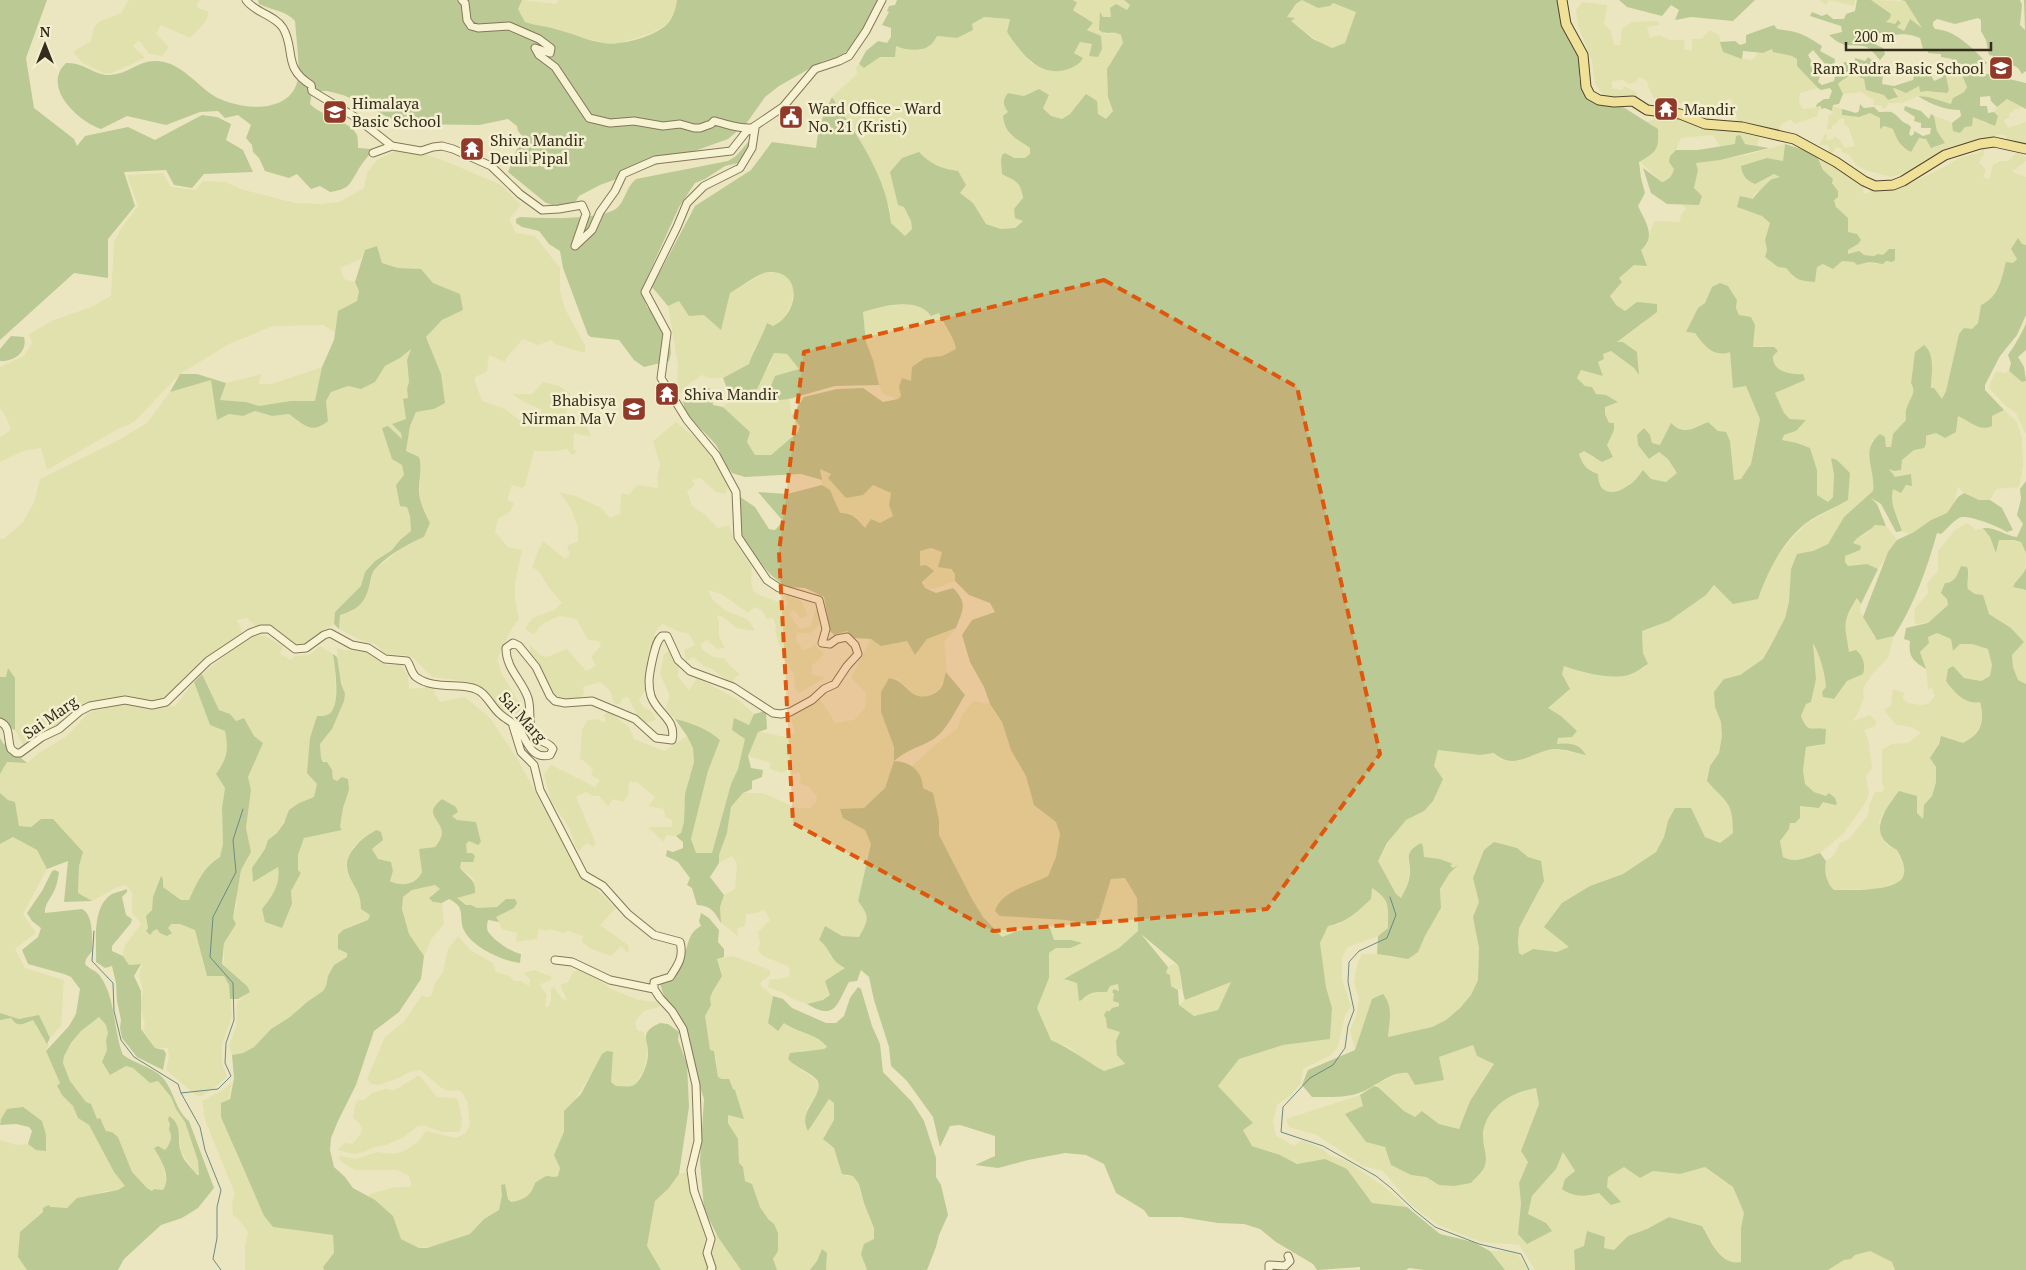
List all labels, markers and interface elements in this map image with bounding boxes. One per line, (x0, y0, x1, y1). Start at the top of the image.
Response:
north arrow (20, 20, 70, 70)
scale bar (1846, 20, 1991, 52)
text: N (40, 22, 51, 41)
text: 200 m (1854, 26, 1895, 46)
school or university icon: Ram Rudra Basic School (1988, 55, 2014, 81)
place label: Ram Rudra Basic School (1813, 57, 1984, 79)
place label: Himalaya Basic School (352, 92, 441, 132)
temple icon: Mandir (1653, 96, 1679, 122)
place label: Ward Office - Ward No. 21 (Kristi) (808, 97, 941, 137)
place label: Mandir (1684, 98, 1736, 120)
school or university icon: Himalaya Basic School (322, 99, 348, 125)
public building icon: Ward Office - Ward No. 21 (Kristi) (778, 104, 804, 130)
place label: Shiva Mandir Deuli Pipal (490, 129, 585, 169)
temple icon: Shiva Mandir Deuli Pipal (459, 136, 485, 162)
temple icon: Shiva Mandir (654, 381, 680, 407)
place label: Shiva Mandir (684, 383, 779, 405)
place label: Bhabisya Nirman Ma V (522, 389, 616, 429)
school or university icon: Bhabisya Nirman Ma V (621, 396, 647, 422)
street label: Sai Marg (494, 687, 552, 748)
street label: Sai Marg (18, 690, 82, 744)

